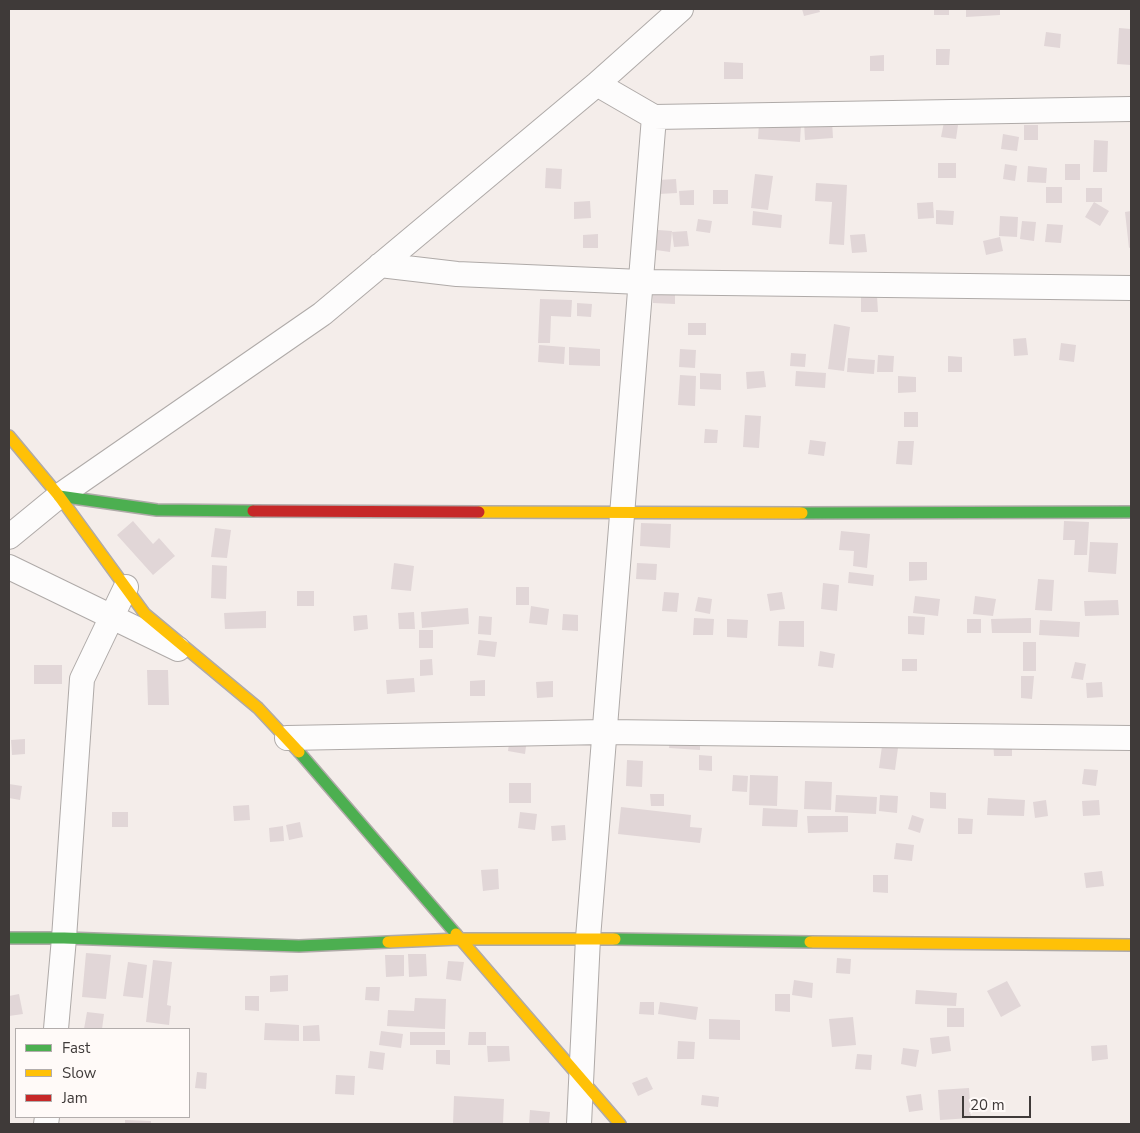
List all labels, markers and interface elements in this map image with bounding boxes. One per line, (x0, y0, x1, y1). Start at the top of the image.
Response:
legend (15, 1028, 190, 1118)
text: Fast (62, 1038, 90, 1058)
text: Slow (62, 1063, 96, 1083)
scale bar (965, 1086, 1034, 1118)
text: Jam (62, 1088, 88, 1108)
text: 20 m (970, 1095, 1005, 1115)

